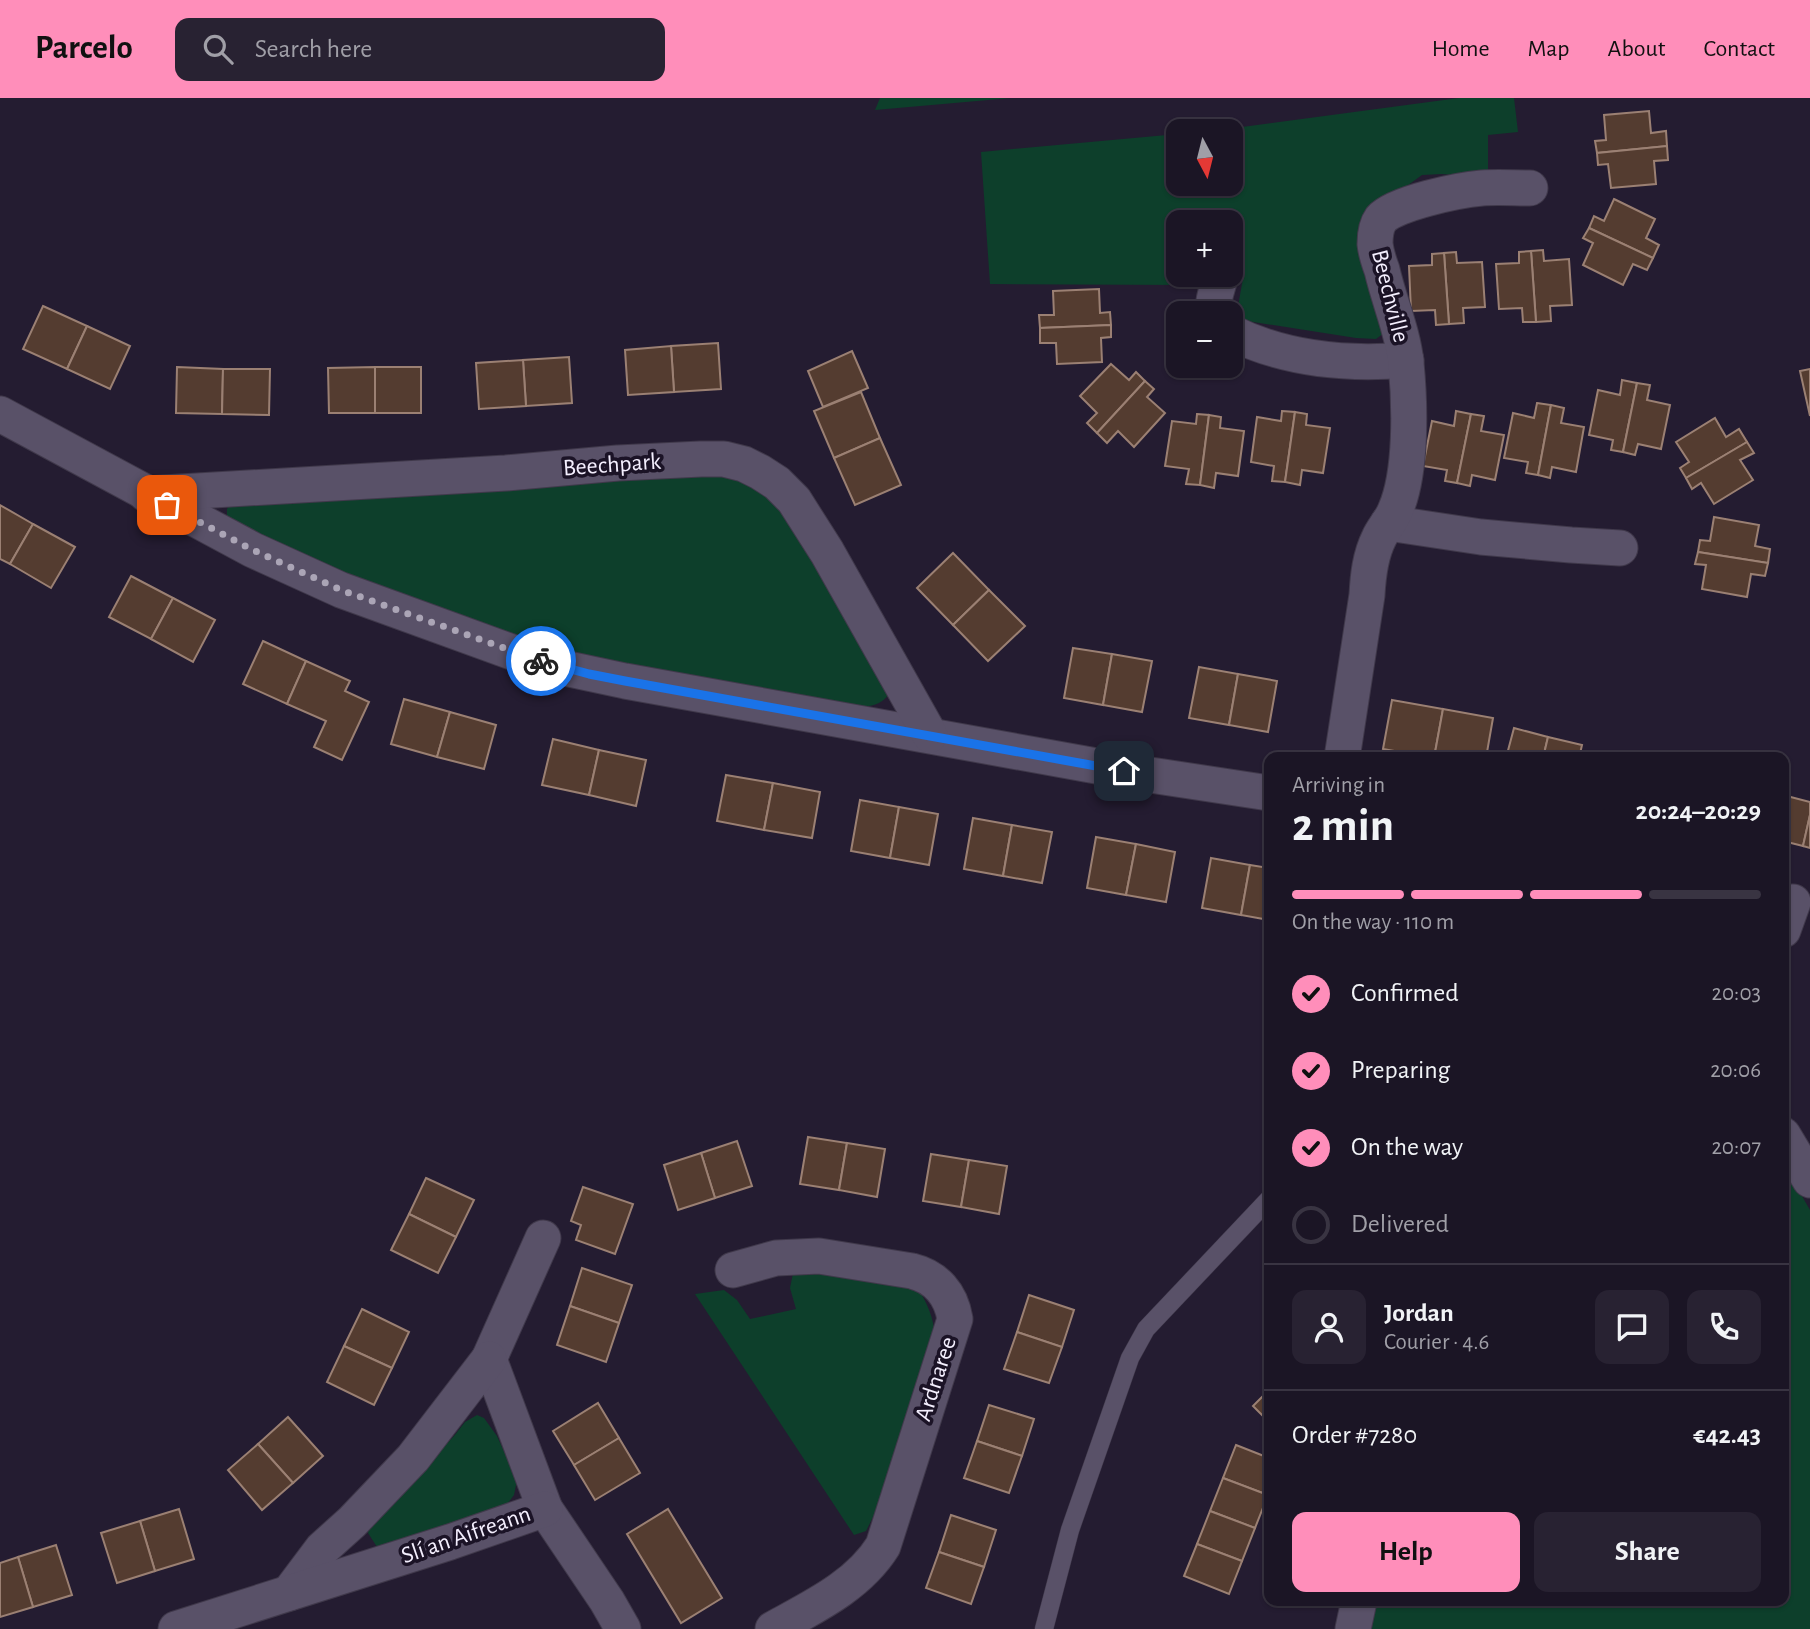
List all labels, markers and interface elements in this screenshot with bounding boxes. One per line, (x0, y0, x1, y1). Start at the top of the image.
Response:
search box (175, 18, 665, 81)
icon: search (199, 30, 237, 68)
text: Parcelo (35, 32, 133, 65)
text: Search here (255, 36, 372, 62)
text: Home (1432, 37, 1490, 61)
text: Map (1528, 37, 1570, 61)
text: About (1608, 37, 1665, 61)
text: Contact (1703, 37, 1775, 61)
north arrow (1166, 119, 1242, 196)
map controls (1166, 119, 1243, 378)
button: + (1166, 210, 1243, 287)
street label: Beechville (1367, 247, 1413, 345)
button: − (1166, 301, 1243, 378)
street label: Beechpark (562, 450, 662, 480)
pin (137, 475, 197, 535)
icon: bag (148, 486, 186, 524)
courier (506, 626, 576, 696)
icon: bike (522, 642, 560, 680)
pin (1094, 741, 1154, 801)
icon: home (1105, 752, 1143, 790)
text: Arriving in (1292, 774, 1385, 797)
text: 20:24–20:29 (1635, 798, 1761, 824)
text: 2 min (1292, 803, 1394, 849)
text: On the way · 110 m (1292, 911, 1454, 934)
icon: check (1292, 975, 1330, 1013)
text: Confirmed (1351, 980, 1459, 1006)
text: 20:03 (1712, 982, 1761, 1005)
icon: check (1292, 1052, 1330, 1090)
text: Preparing (1351, 1057, 1450, 1083)
text: 20:06 (1710, 1059, 1761, 1082)
icon: check (1292, 1129, 1330, 1167)
text: On the way (1351, 1134, 1463, 1160)
text: 20:07 (1711, 1136, 1761, 1159)
text: Delivered (1351, 1211, 1449, 1237)
button: person (1292, 1290, 1366, 1364)
button: chat (1595, 1290, 1669, 1364)
button: phone (1687, 1290, 1761, 1364)
text: Jordan (1384, 1300, 1454, 1326)
text: Courier · 4.6 (1384, 1331, 1489, 1354)
street label: Ardnaree (911, 1334, 961, 1424)
text: Order #7280 (1292, 1422, 1417, 1448)
text: €42.43 (1693, 1422, 1761, 1448)
street label: Slí an Aifreann (398, 1502, 534, 1568)
button: Help (1292, 1512, 1520, 1592)
button: Share (1534, 1512, 1761, 1592)

